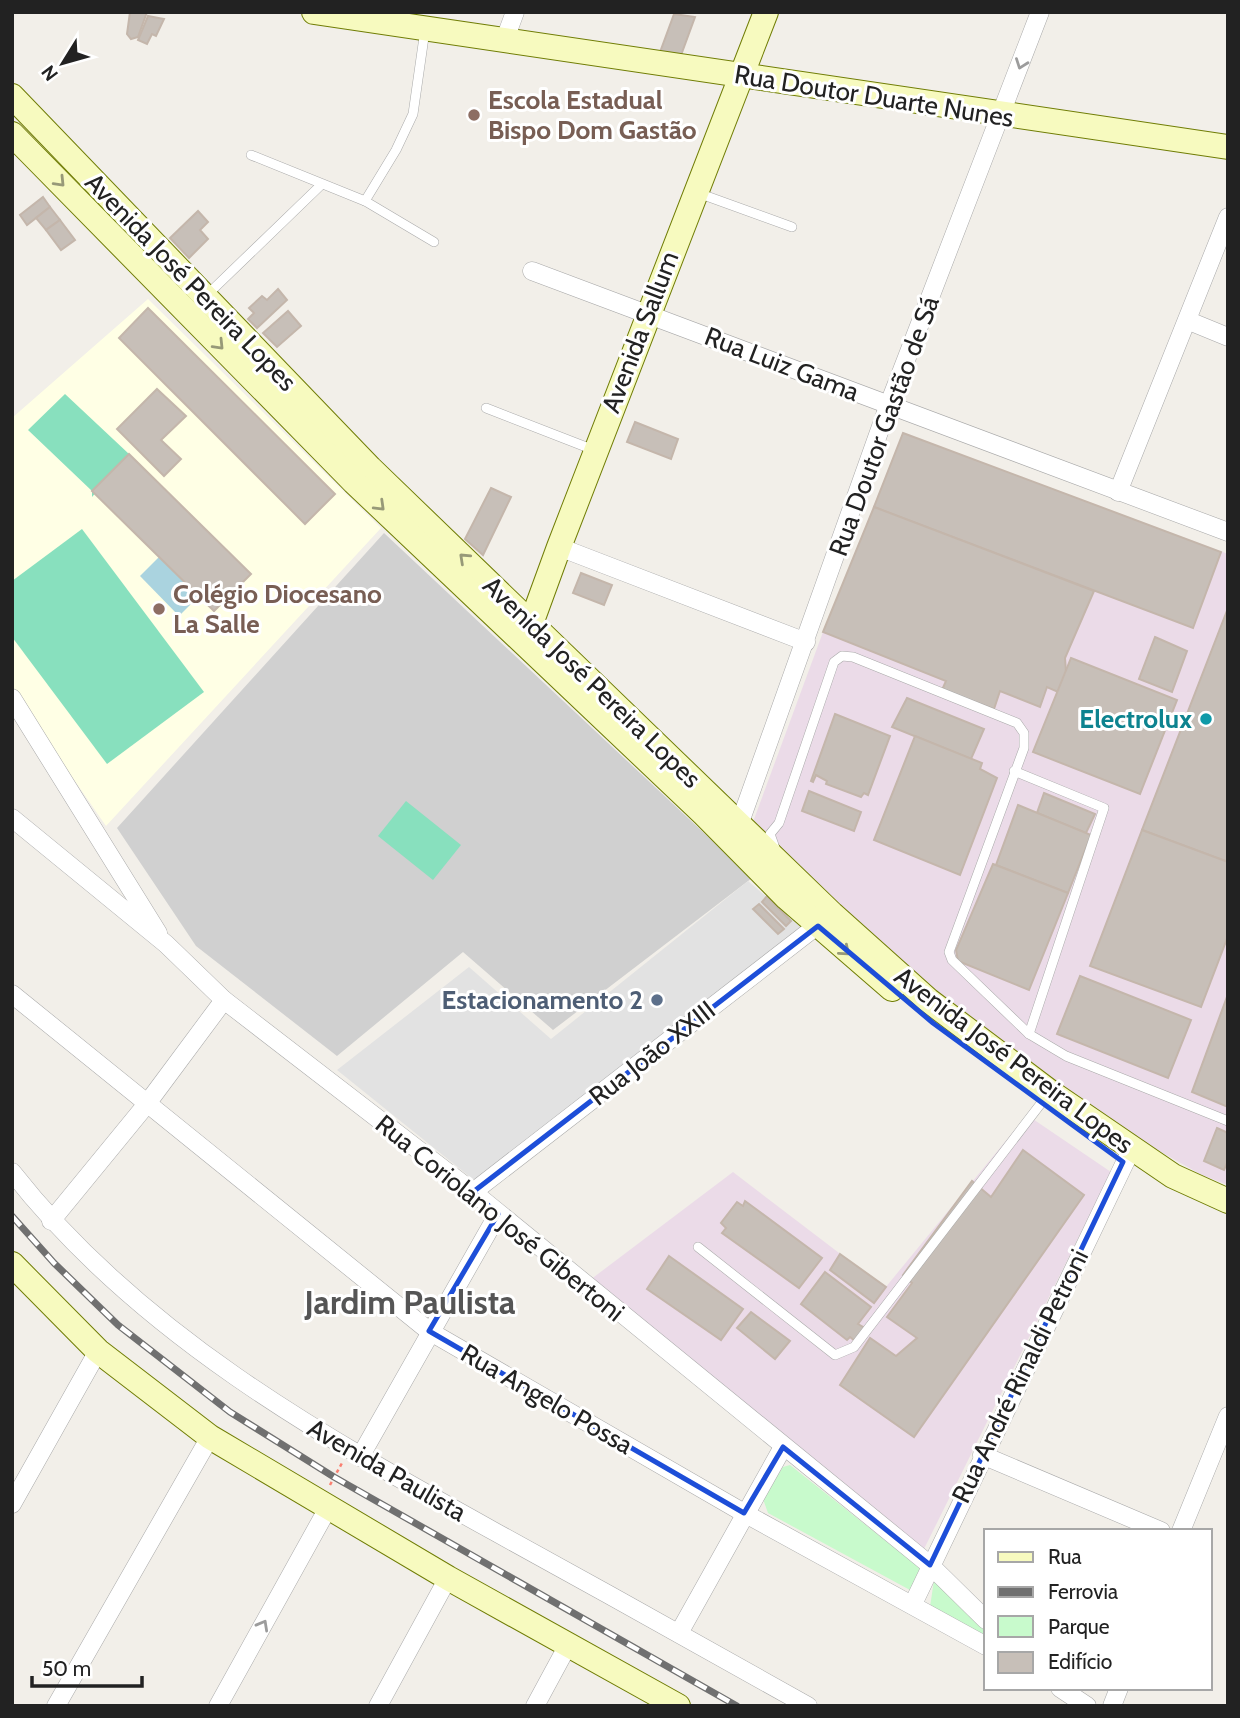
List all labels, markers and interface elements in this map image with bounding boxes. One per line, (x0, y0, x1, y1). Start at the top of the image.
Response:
north arrow (28, 28, 98, 98)
street label: Rua Doutor Duarte Nunes (732, 58, 1016, 134)
one-way arrow (1015, 58, 1029, 70)
text: N (37, 61, 63, 85)
place label: Escola Estadual Bispo Dom Gastão (488, 84, 697, 146)
marker: Escola Estadual Bispo Dom Gastão (466, 107, 482, 123)
street label: Avenida José Pereira Lopes (78, 166, 304, 398)
one-way arrow (52, 174, 64, 186)
street label: Avenida Sallum (595, 247, 685, 417)
street label: Rua Doutor Gastão de Sá (822, 291, 946, 560)
street label: Rua Luiz Gama (700, 320, 864, 408)
one-way arrow (211, 337, 224, 350)
one-way arrow (371, 498, 384, 511)
one-way arrow (459, 553, 472, 566)
street label: Avenida José Pereira Lopes (476, 569, 708, 795)
place label: Colégio Diocesano La Salle (173, 578, 382, 640)
marker: Colégio Diocesano La Salle (151, 601, 167, 617)
place label: Electrolux (1079, 703, 1192, 735)
marker: Electrolux (1198, 711, 1214, 727)
one-way arrow (837, 943, 850, 955)
street label: Avenida José Pereira Lopes (888, 960, 1140, 1160)
place label: Estacionamento 2 (442, 984, 643, 1016)
marker: Estacionamento 2 (649, 992, 665, 1008)
street label: Rua João XXIII (583, 994, 721, 1112)
street label: Rua Coriolano José Gibertoni (369, 1108, 631, 1328)
street label: Rua André Rinaldi Petroni (945, 1244, 1095, 1508)
district label: Jardim Paulista (304, 1282, 516, 1322)
street label: Rua Angelo Possa (455, 1337, 639, 1461)
street label: Avenida Paulista (302, 1412, 473, 1529)
legend (984, 1529, 1212, 1690)
text: Rua (1048, 1544, 1082, 1569)
text: Ferrovia (1048, 1579, 1118, 1604)
text: Parque (1048, 1614, 1110, 1639)
one-way arrow (255, 1620, 268, 1632)
scale bar (32, 1644, 142, 1688)
text: Edifício (1048, 1649, 1112, 1674)
text: 50 m (42, 1656, 91, 1681)

